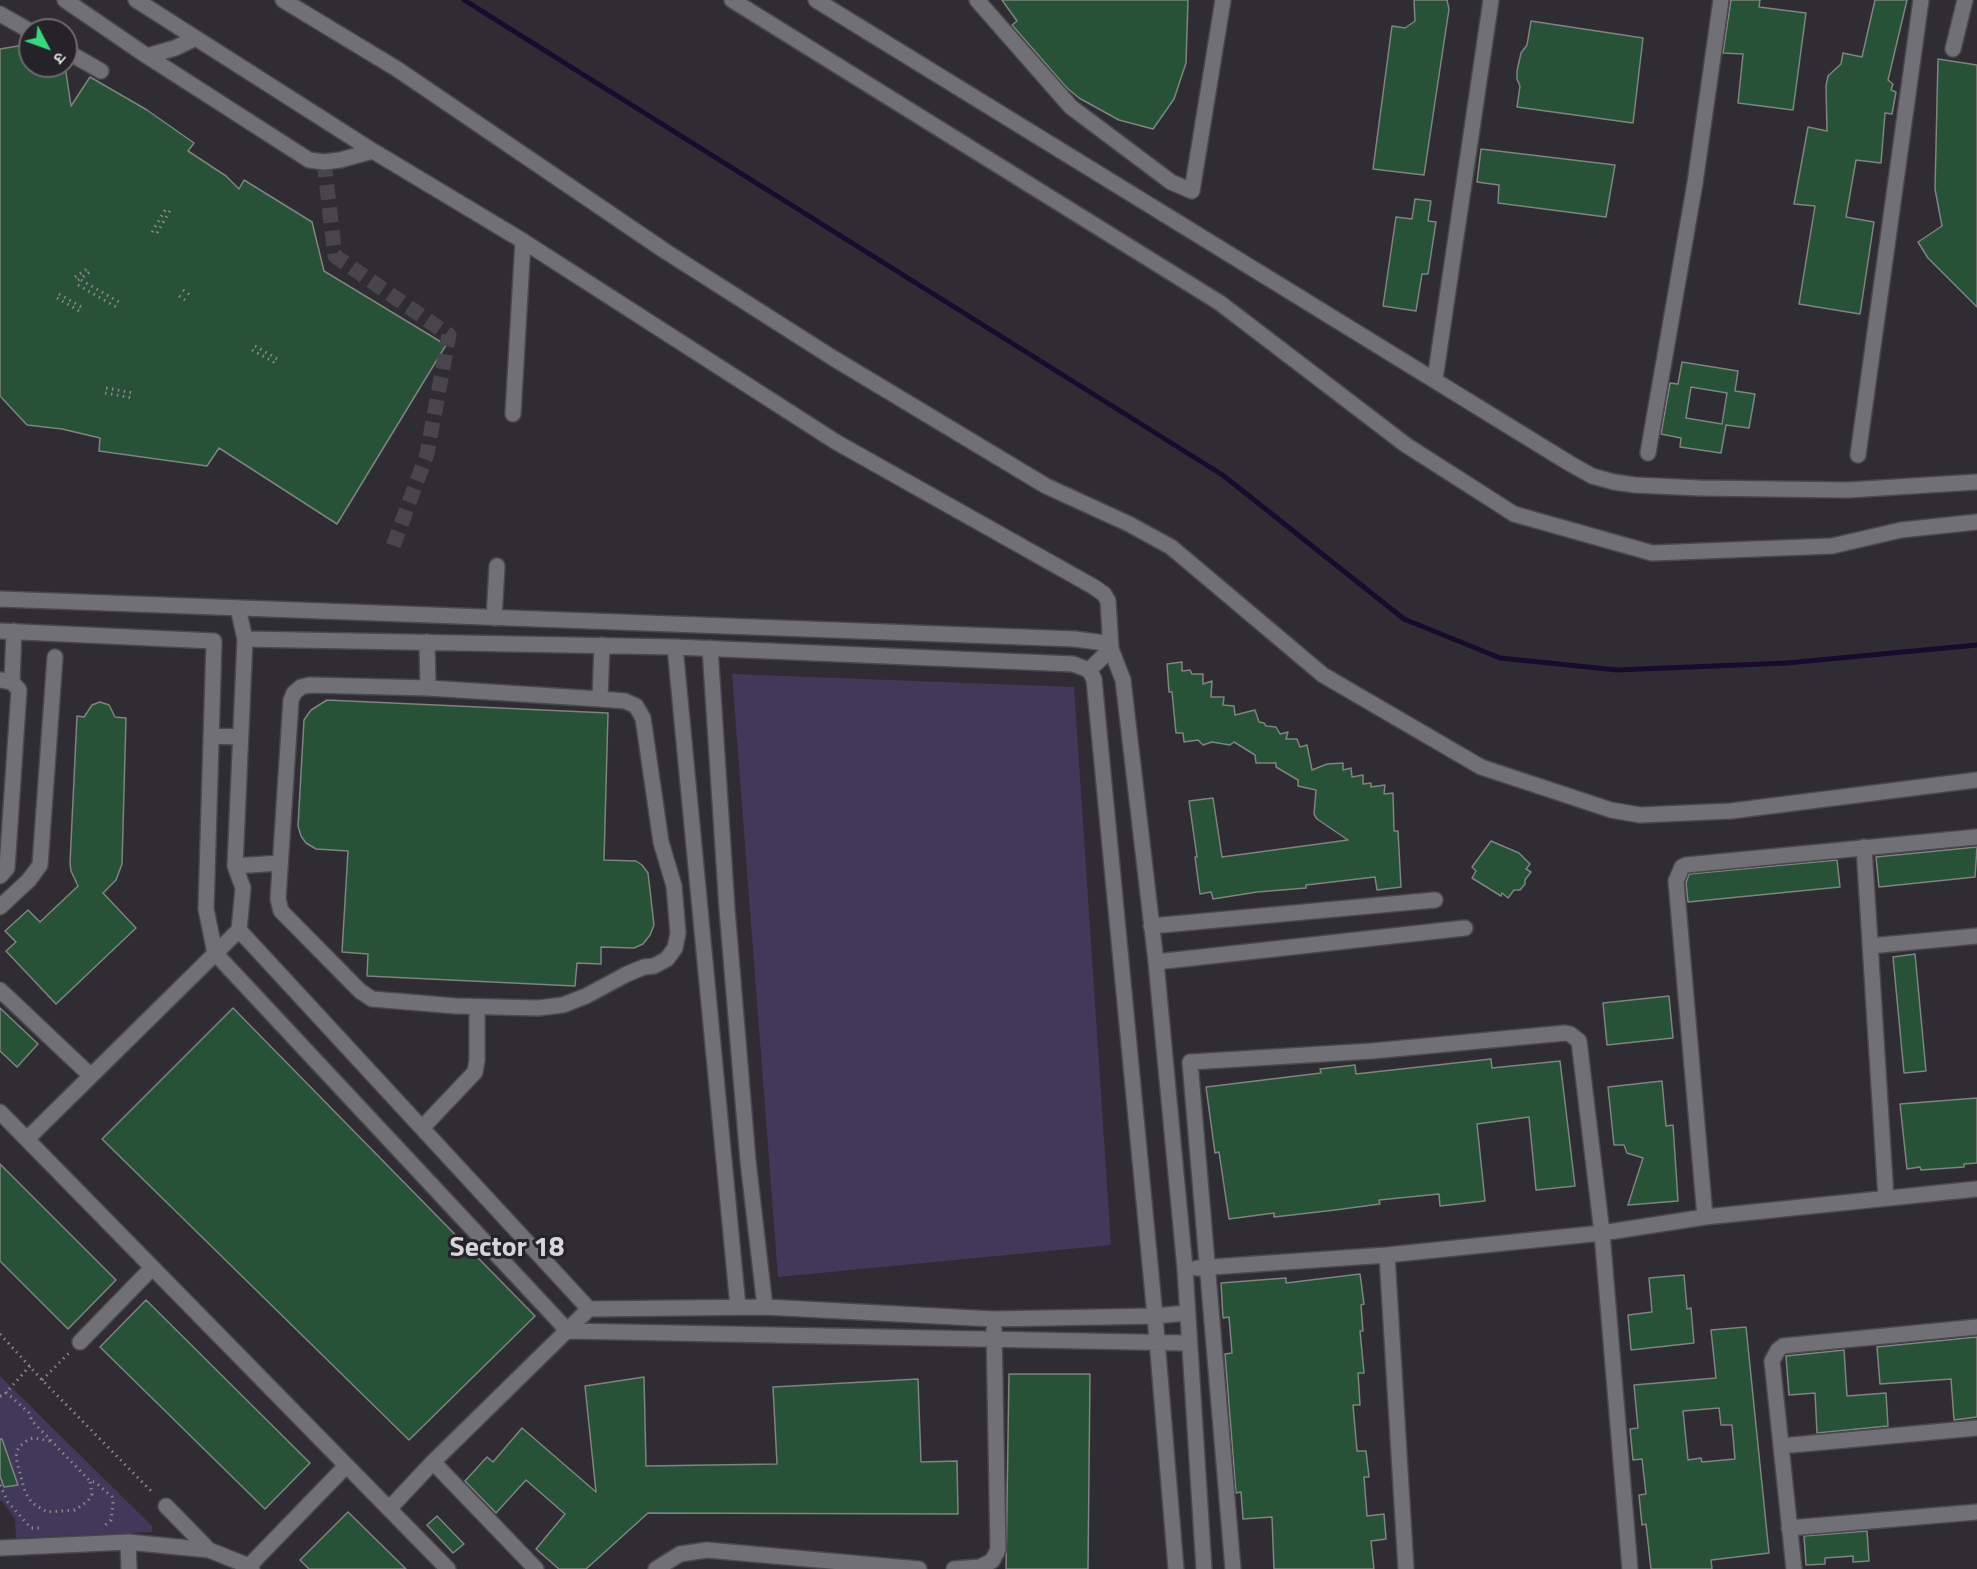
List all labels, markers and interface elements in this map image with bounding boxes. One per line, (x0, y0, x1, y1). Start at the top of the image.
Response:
north arrow (18, 18, 78, 78)
text: उ (48, 47, 72, 70)
district label: Sector 18 (449, 1232, 565, 1266)

